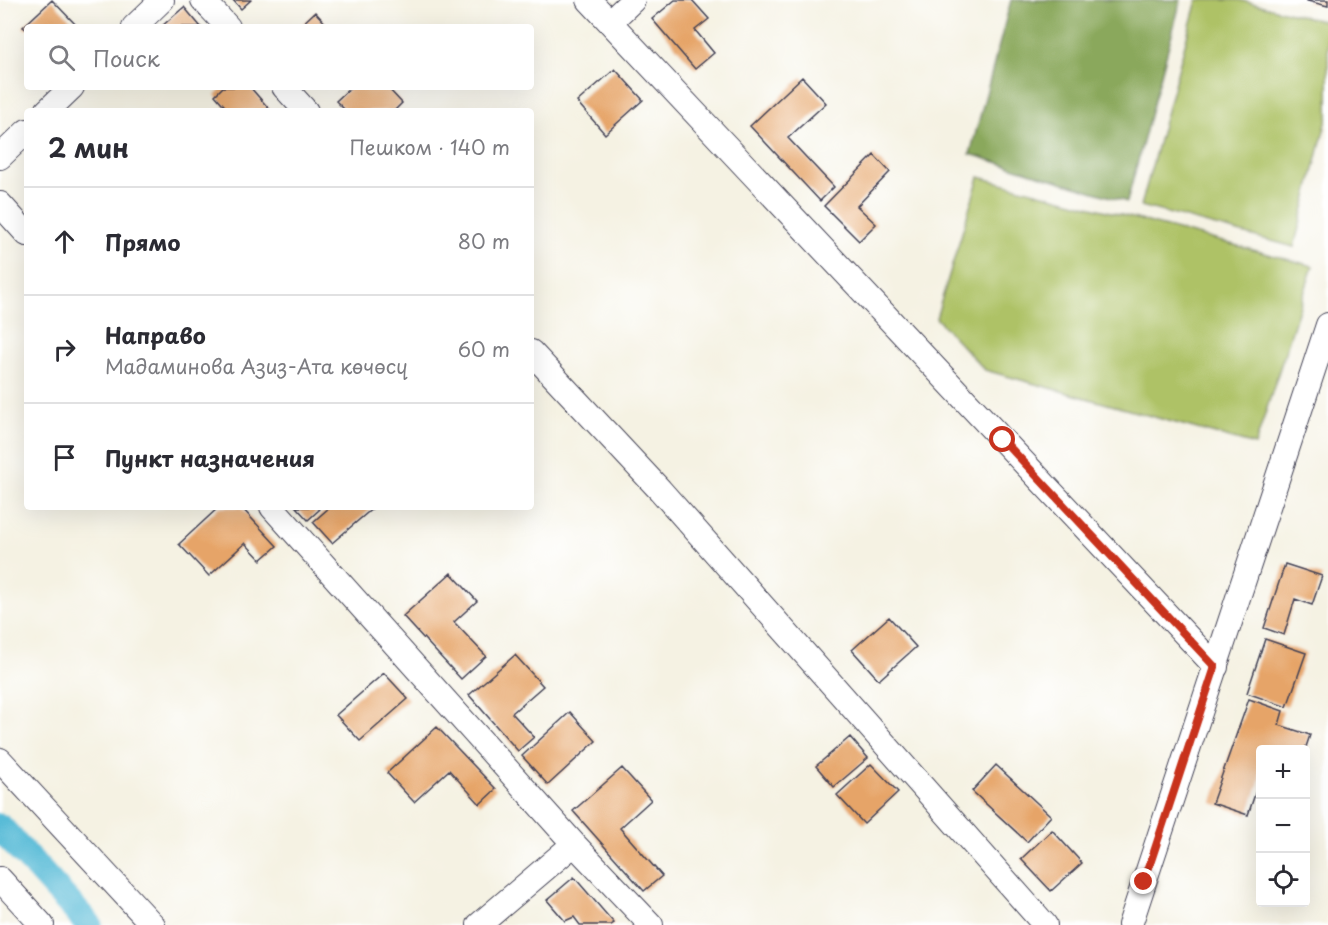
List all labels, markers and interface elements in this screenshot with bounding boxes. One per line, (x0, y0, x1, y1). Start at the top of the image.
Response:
search box (24, 24, 534, 90)
icon: search (45, 41, 78, 74)
text: Поиск (93, 41, 160, 74)
text: 2 мин (48, 128, 129, 167)
text: Пешком · 140 m (349, 132, 510, 162)
icon: ahead (48, 225, 81, 258)
text: Прямо (105, 225, 180, 258)
text: 80 m (458, 226, 510, 256)
text: Направо (105, 318, 206, 351)
icon: right (48, 333, 81, 366)
text: 60 m (458, 334, 510, 364)
text: Мадаминова Азиз-Ата көчөсү (105, 351, 408, 381)
route start (989, 426, 1015, 452)
icon: arrive (48, 441, 81, 474)
text: Пункт назначения (105, 441, 315, 474)
map controls (1256, 745, 1310, 907)
button: + (1256, 745, 1310, 799)
button: − (1256, 799, 1310, 853)
button: locate (1256, 853, 1310, 907)
route end (1130, 868, 1156, 894)

